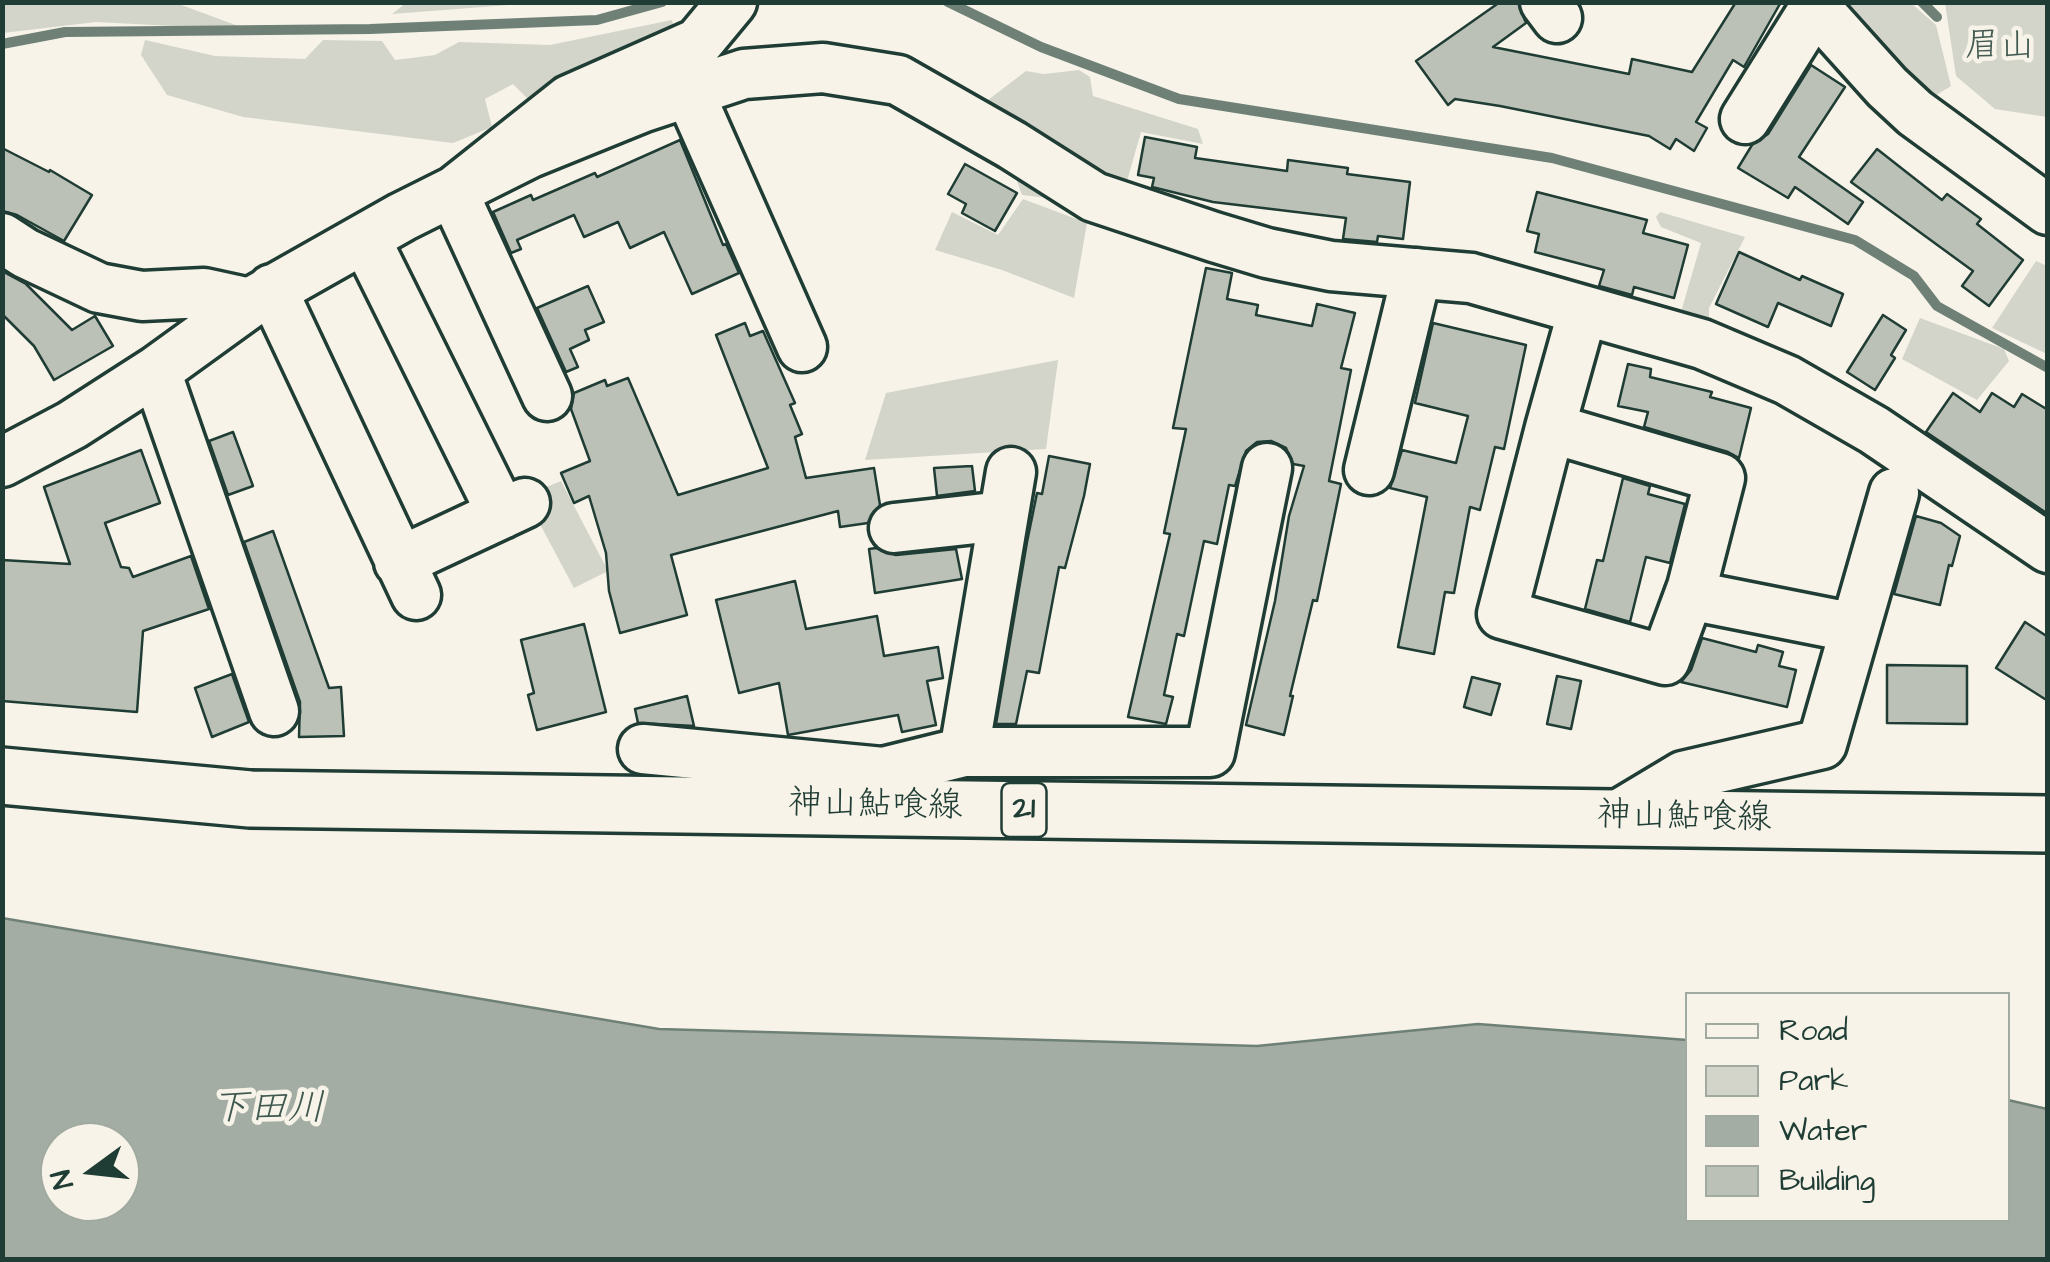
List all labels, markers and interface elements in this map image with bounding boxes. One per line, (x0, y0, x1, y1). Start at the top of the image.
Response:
park label: 眉山 (1965, 28, 2035, 70)
road number: 21 (1002, 783, 1046, 837)
street label: 神山鮎喰線 (787, 784, 963, 830)
street label: 神山鮎喰線 (1596, 796, 1772, 842)
legend (1685, 992, 2010, 1222)
text: Road (1779, 1010, 1848, 1052)
text: Park (1779, 1060, 1848, 1102)
water label: 下田川 (211, 1088, 325, 1134)
text: Water (1779, 1110, 1867, 1152)
north arrow (40, 1122, 140, 1222)
text: Building (1779, 1160, 1875, 1202)
text: N (41, 1166, 84, 1193)

